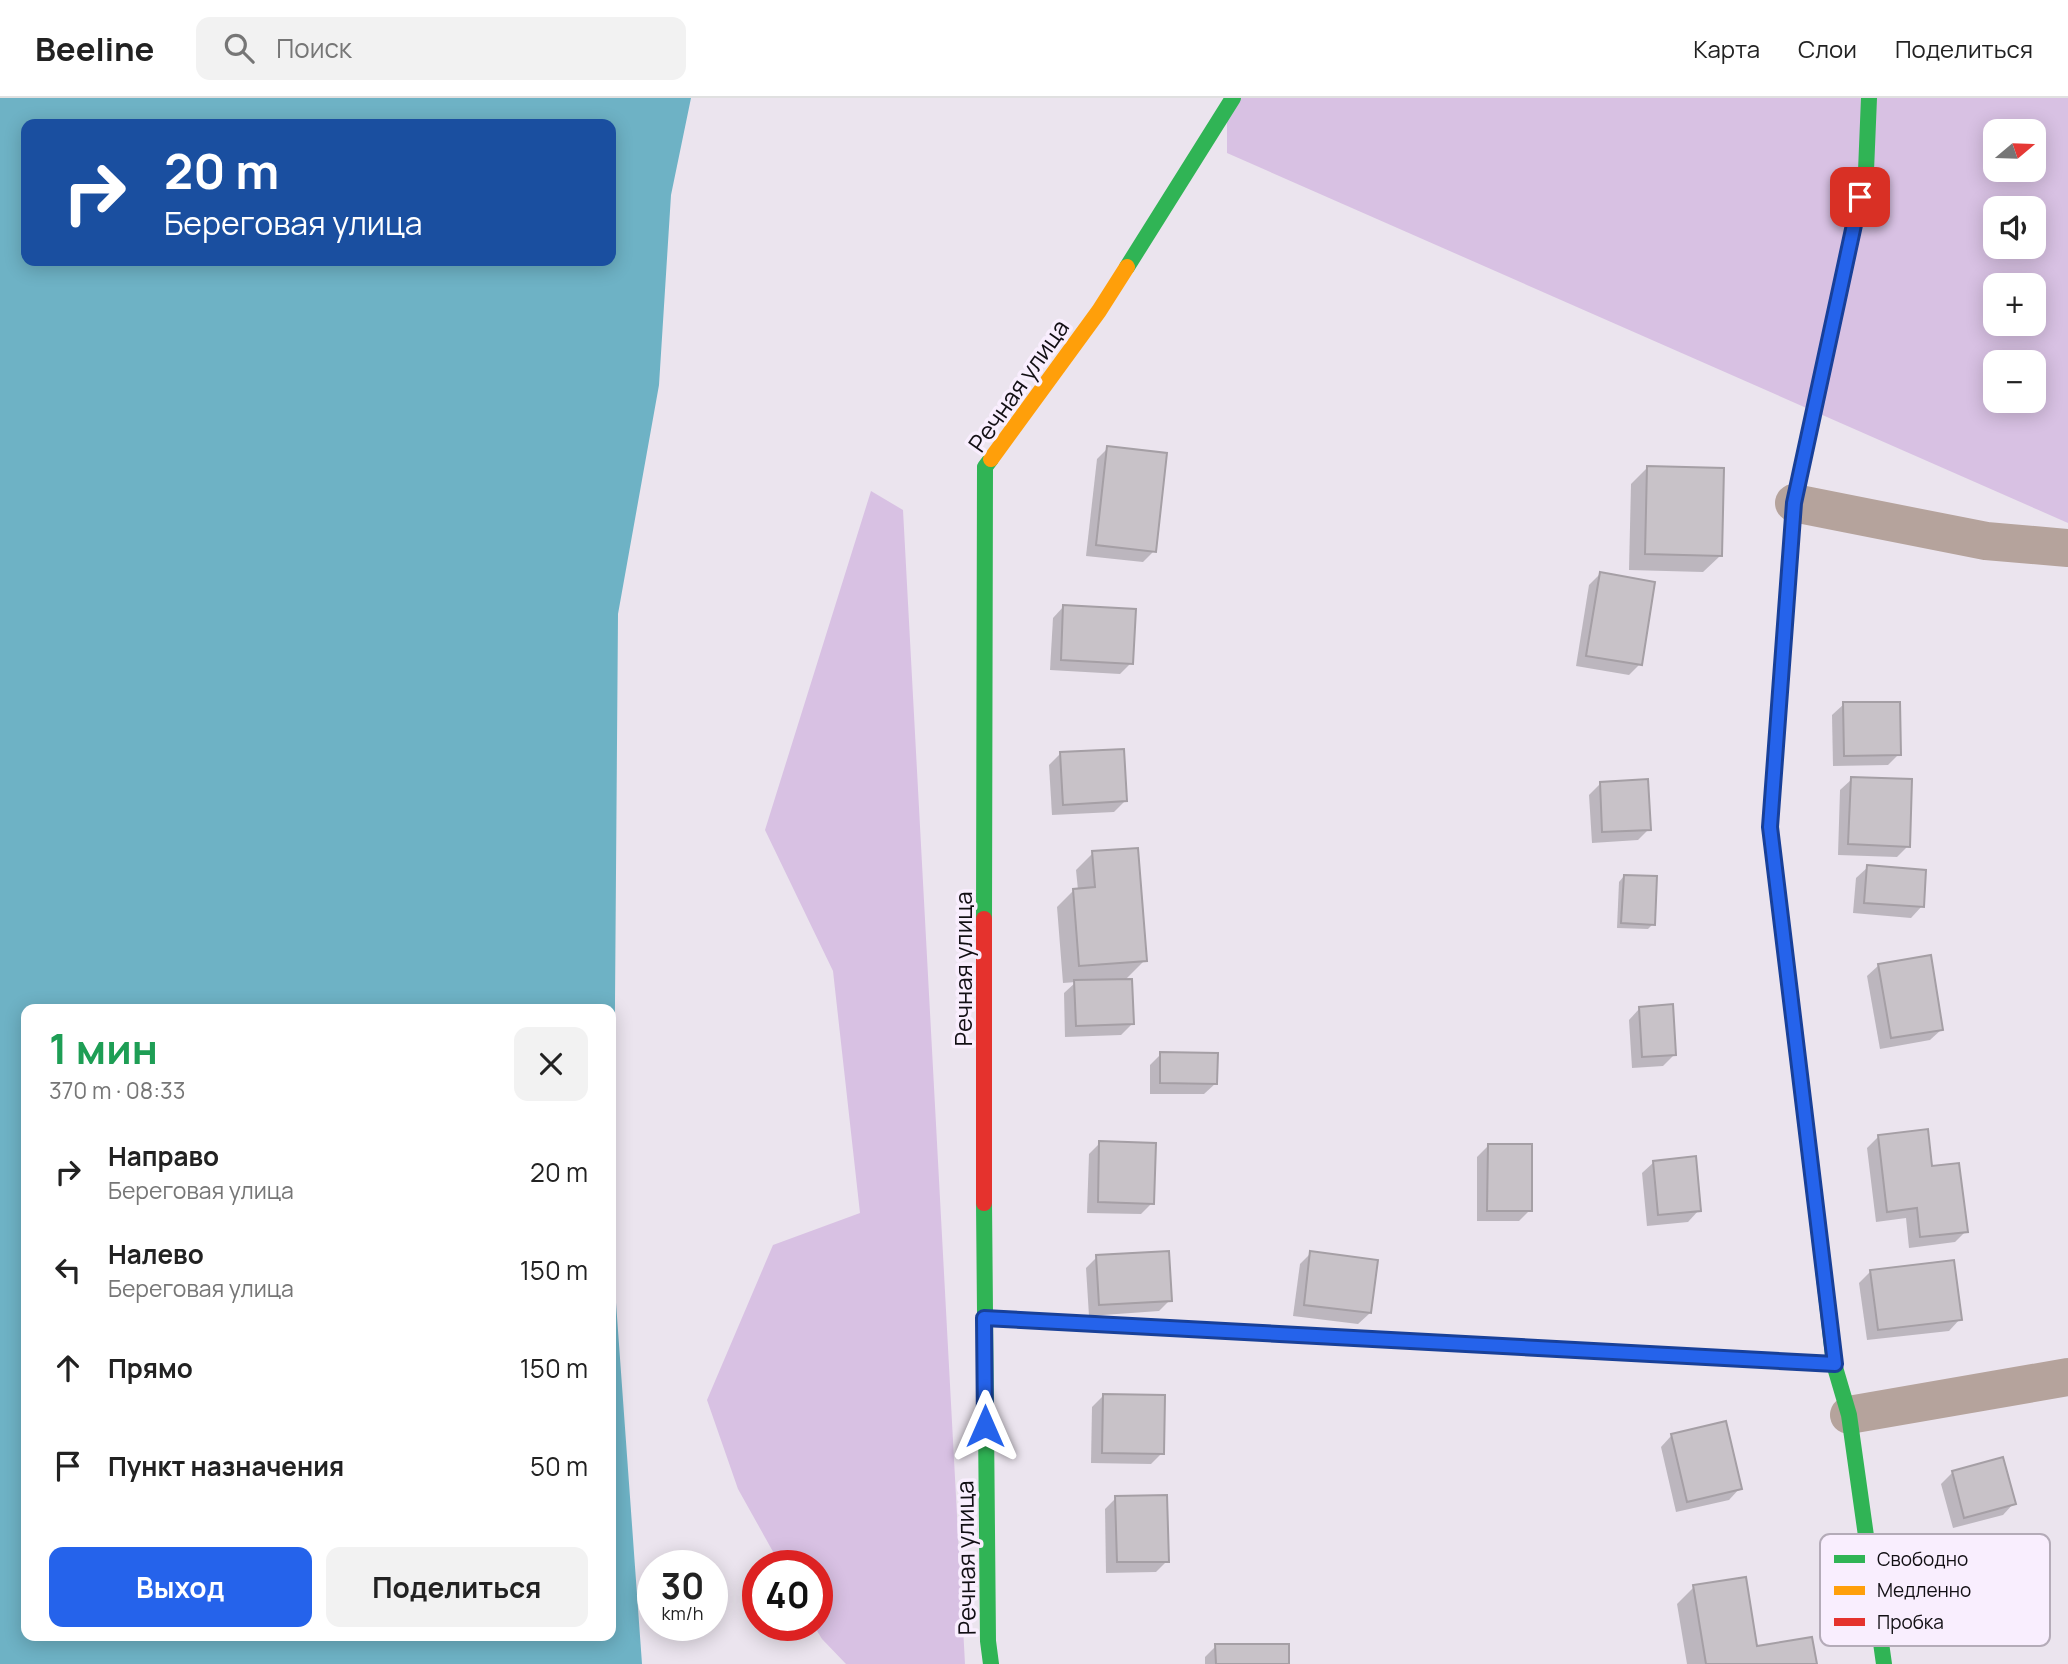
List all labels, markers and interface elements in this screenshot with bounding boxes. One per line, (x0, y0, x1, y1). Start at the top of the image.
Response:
search box (196, 17, 686, 80)
text: Beeline (35, 26, 154, 71)
icon: search (220, 29, 258, 67)
text: Поиск (276, 30, 352, 66)
text: Карта (1693, 32, 1760, 65)
text: Слои (1798, 32, 1857, 65)
text: Поделиться (1895, 32, 2033, 65)
north arrow (1983, 119, 2046, 182)
map controls (1983, 119, 2046, 413)
text: 20 m (164, 137, 279, 204)
icon: right (49, 147, 140, 238)
pin (1830, 167, 1890, 227)
icon: arrive (1841, 178, 1879, 216)
button: sound (1983, 196, 2046, 259)
text: Береговая улица (164, 201, 423, 245)
button: + (1983, 273, 2046, 336)
street label: Речная улица (960, 312, 1076, 458)
button: − (1983, 350, 2046, 413)
street label: Речная улица (946, 892, 979, 1046)
text: 1 мин (49, 1019, 158, 1077)
button: close (514, 1027, 588, 1101)
text: 370 m · 08:33 (49, 1074, 186, 1106)
text: Направо (108, 1138, 219, 1174)
icon: right (49, 1153, 87, 1191)
text: 20 m (530, 1154, 588, 1190)
text: Береговая улица (108, 1174, 294, 1206)
text: Налево (108, 1236, 204, 1272)
icon: left (49, 1251, 87, 1289)
text: 150 m (520, 1252, 588, 1288)
text: Береговая улица (108, 1272, 294, 1304)
icon: ahead (49, 1349, 87, 1387)
text: Прямо (108, 1350, 193, 1386)
text: 150 m (520, 1350, 588, 1386)
position arrow (948, 1389, 1022, 1463)
icon: arrive (49, 1447, 87, 1485)
text: Пункт назначения (108, 1448, 344, 1484)
text: 50 m (530, 1448, 588, 1484)
street label: Речная улица (947, 1480, 983, 1636)
legend (1820, 1534, 2050, 1646)
text: Свободно (1877, 1546, 1968, 1572)
button: Выход (49, 1547, 312, 1627)
button: Поделиться (326, 1547, 588, 1627)
speed limit sign: 40 (742, 1550, 833, 1641)
text: 30 (661, 1562, 704, 1610)
text: Медленно (1877, 1577, 1971, 1603)
text: km/h (662, 1601, 703, 1625)
text: Пробка (1877, 1609, 1944, 1635)

